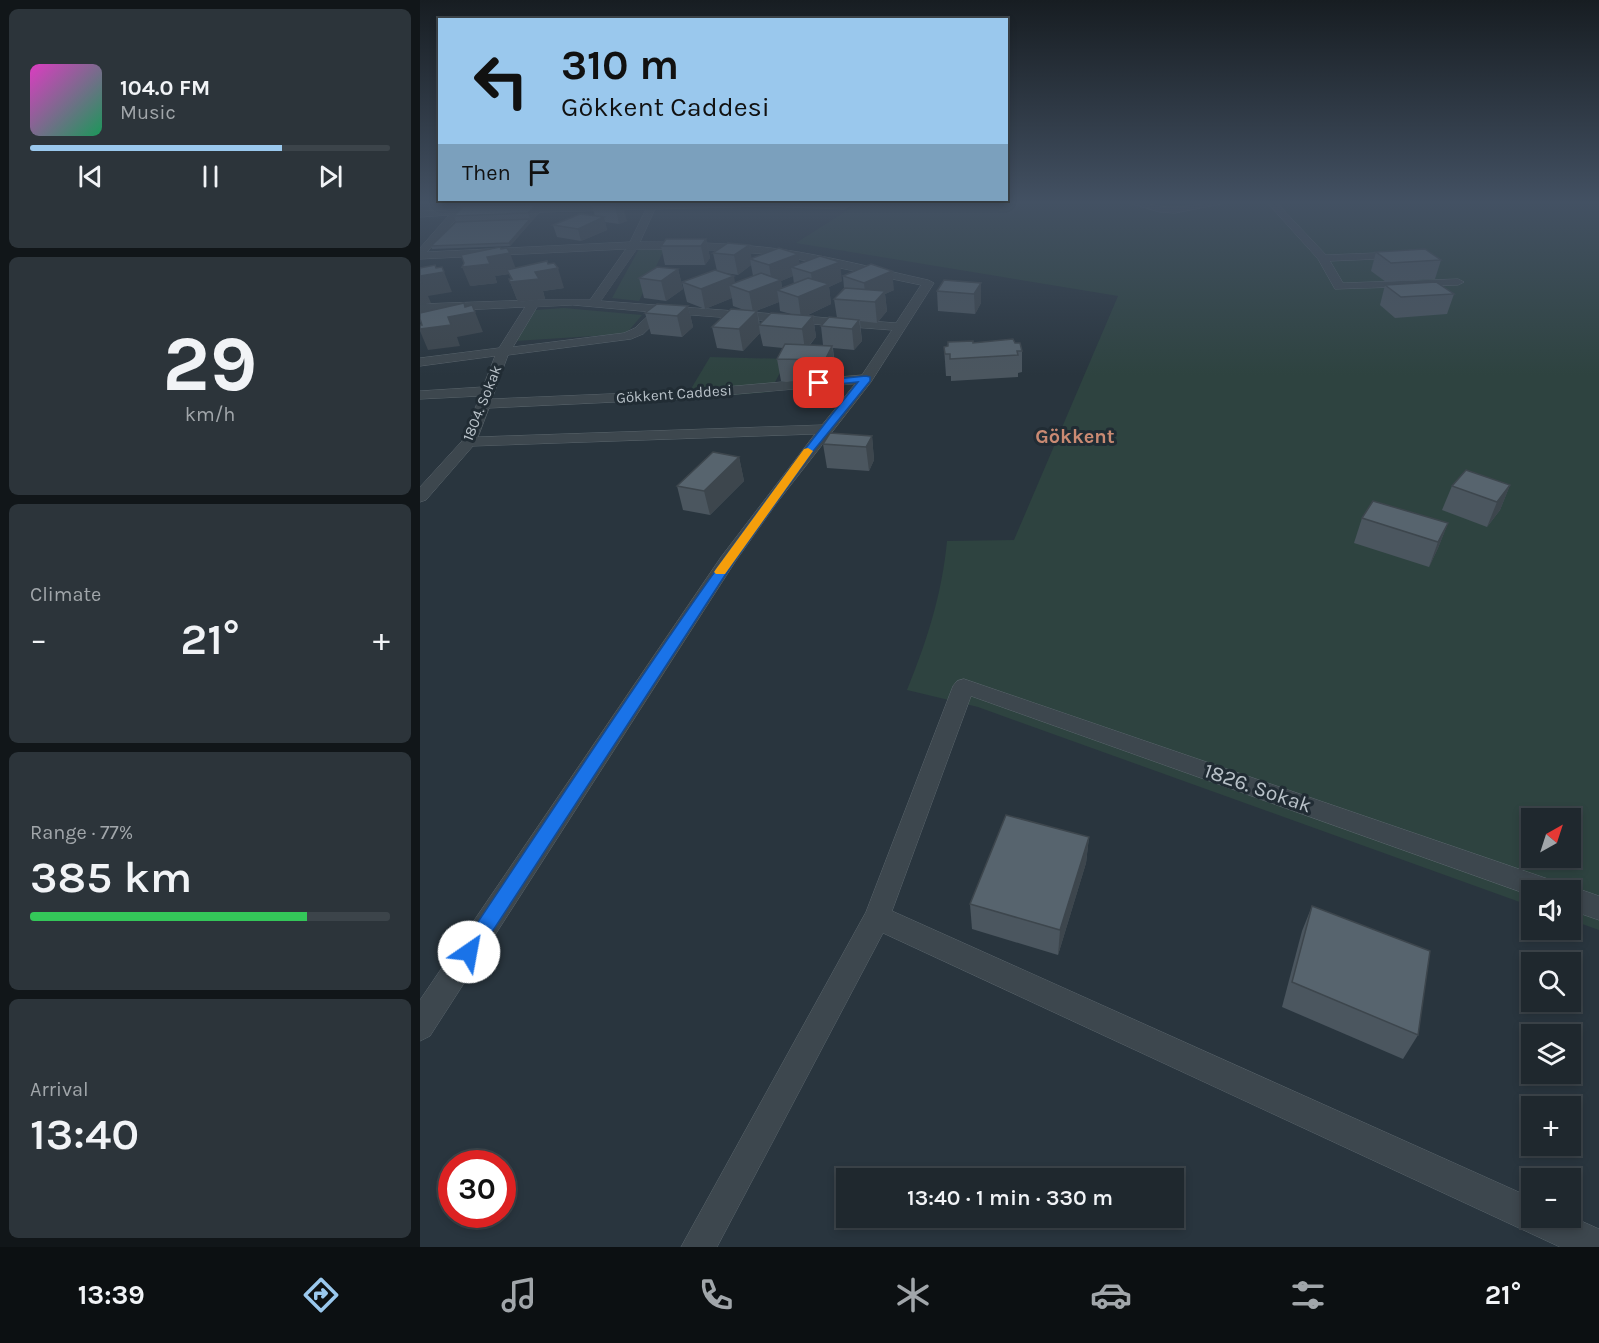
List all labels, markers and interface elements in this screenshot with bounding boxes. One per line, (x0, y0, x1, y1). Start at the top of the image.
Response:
text: 310 m (561, 40, 679, 90)
icon: left (462, 42, 540, 120)
text: 104.0 FM (120, 75, 210, 101)
text: Gökkent Caddesi (561, 91, 770, 123)
text: Music (120, 101, 176, 124)
icon: arrive (523, 156, 556, 189)
icon: previous (74, 160, 107, 193)
icon: pause (194, 160, 227, 193)
icon: next (314, 160, 347, 193)
text: Then (462, 160, 511, 186)
text: 29 (163, 318, 257, 410)
pin (793, 357, 844, 408)
street label: 1804. Sokak (459, 362, 505, 444)
icon: arrive (802, 366, 835, 399)
street label: Gökkent Caddesi (616, 381, 732, 407)
text: km/h (185, 403, 235, 426)
district label: Gökkent (1035, 425, 1115, 448)
text: Climate (30, 583, 101, 606)
text: 21° (180, 613, 240, 665)
text: − (30, 620, 47, 658)
text: + (373, 620, 390, 658)
street label: 1826. Sokak (1201, 758, 1315, 818)
north arrow (1521, 808, 1581, 868)
map controls (1521, 808, 1581, 1228)
text: Range · 77% (30, 821, 133, 844)
text: 385 km (30, 851, 192, 903)
button: sound (1521, 880, 1581, 940)
position arrow (437, 920, 501, 984)
button: search (1521, 952, 1581, 1012)
button: layers (1521, 1024, 1581, 1084)
text: Arrival (30, 1078, 89, 1101)
button: + (1521, 1096, 1581, 1156)
text: 13:40 (30, 1108, 139, 1160)
speed limit sign: 30 (438, 1150, 516, 1228)
button: − (1521, 1168, 1581, 1228)
text: 13:40 · 1 min · 330 m (907, 1185, 1113, 1211)
icon: directions (300, 1274, 342, 1316)
icon: music (498, 1274, 540, 1316)
icon: phone (695, 1274, 737, 1316)
icon: climate (892, 1274, 934, 1316)
icon: car (1090, 1274, 1132, 1316)
icon: filters (1287, 1274, 1329, 1316)
text: 13:39 (78, 1279, 145, 1311)
text: 21° (1485, 1279, 1521, 1311)

